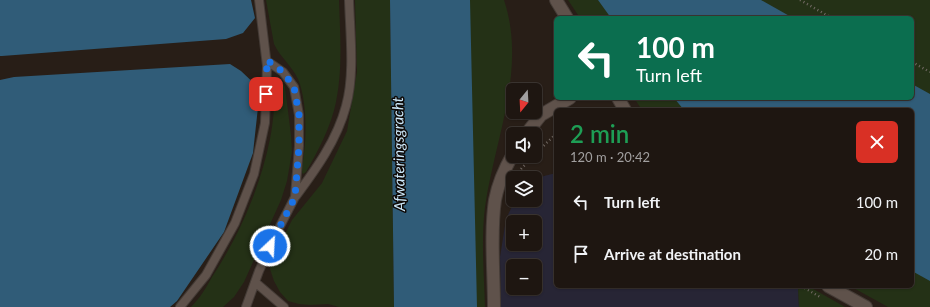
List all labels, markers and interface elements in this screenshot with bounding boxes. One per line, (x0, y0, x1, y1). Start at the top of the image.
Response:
text: 100 m (636, 30, 715, 64)
icon: left (570, 32, 622, 84)
text: Turn left (636, 64, 702, 86)
pin (249, 77, 283, 111)
icon: arrive (255, 83, 277, 105)
north arrow (506, 83, 542, 119)
map controls (506, 83, 542, 295)
water label: Afwateringsgracht (388, 96, 408, 212)
text: 2 min (570, 119, 629, 148)
button: close (856, 121, 898, 163)
button: sound (506, 127, 542, 163)
text: 120 m · 20:42 (570, 149, 650, 165)
button: layers (506, 171, 542, 207)
icon: left (570, 191, 592, 213)
text: Turn left (604, 193, 660, 211)
text: 100 m (856, 193, 898, 211)
button: + (506, 215, 542, 251)
position arrow (249, 225, 291, 267)
icon: arrive (570, 243, 592, 265)
text: Arrive at destination (604, 245, 741, 263)
text: 20 m (864, 245, 898, 263)
button: − (506, 259, 542, 295)

